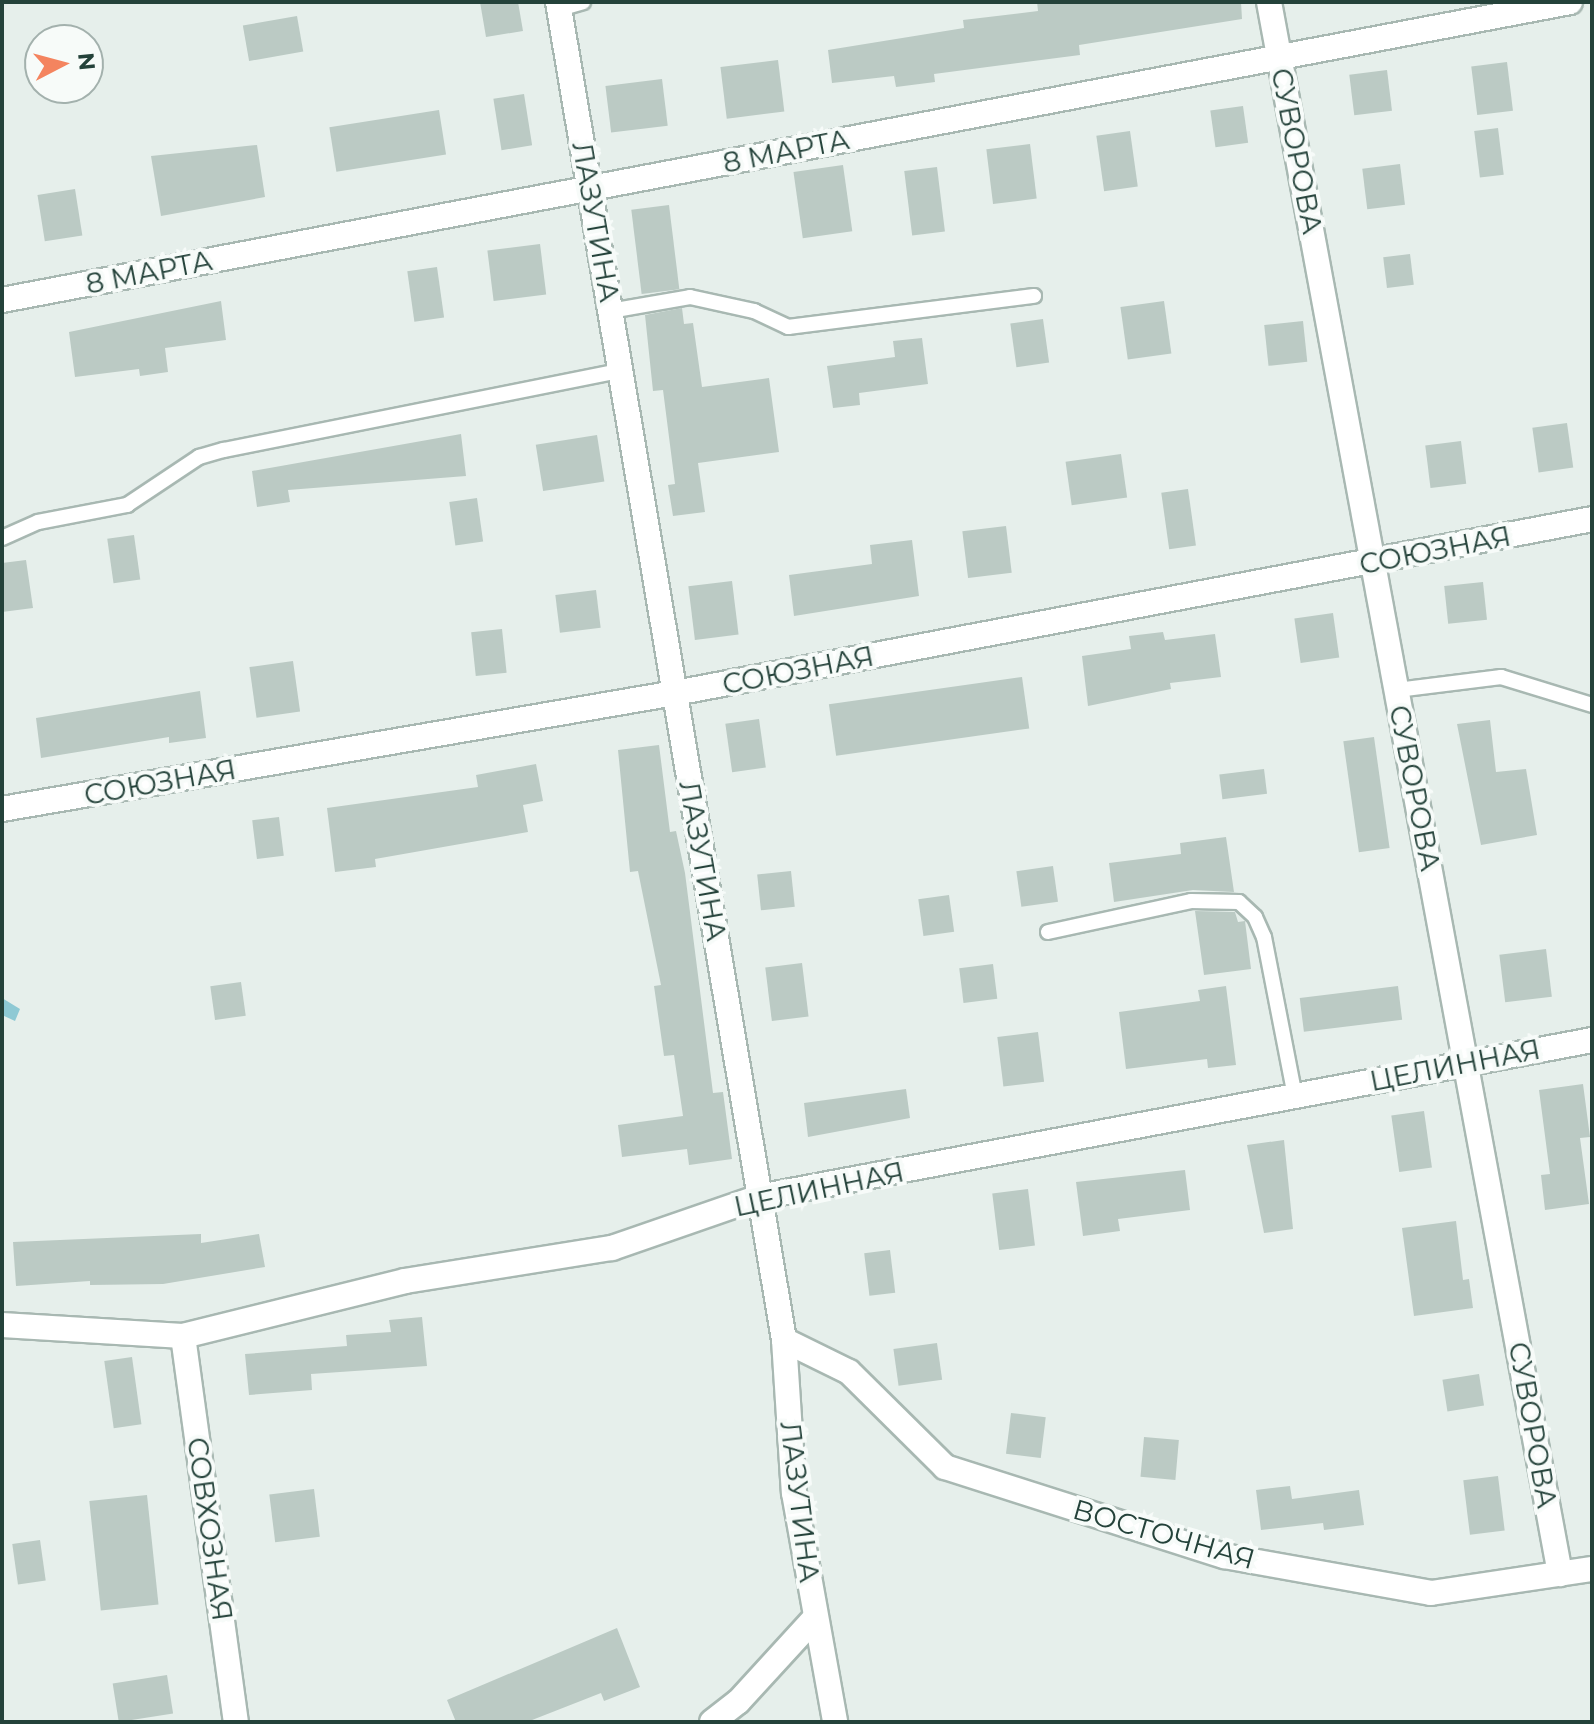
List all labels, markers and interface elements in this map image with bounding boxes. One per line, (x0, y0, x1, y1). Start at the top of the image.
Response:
north arrow (24, 24, 104, 104)
text: N (72, 51, 101, 72)
street label: СУВОРОВА (1264, 65, 1330, 237)
street label: 8 МАРТА (720, 122, 852, 180)
street label: ЛАЗУТИНА (565, 139, 627, 305)
street label: 8 МАРТА (83, 243, 215, 301)
street label: СОЮЗНАЯ (1356, 519, 1514, 581)
street label: СОЮЗНАЯ (719, 639, 877, 701)
street label: СУВОРОВА (1382, 702, 1448, 874)
street label: СОЮЗНАЯ (81, 752, 239, 812)
street label: ЛАЗУТИНА (672, 778, 734, 944)
street label: ЦЕЛИННАЯ (1367, 1032, 1543, 1098)
street label: ЦЕЛИННАЯ (731, 1155, 907, 1223)
street label: СУВОРОВА (1502, 1339, 1564, 1511)
street label: ЛАЗУТИНА (773, 1419, 827, 1585)
street label: СОВХОЗНАЯ (180, 1435, 240, 1623)
street label: ВОСТОЧНАЯ (1069, 1492, 1259, 1576)

